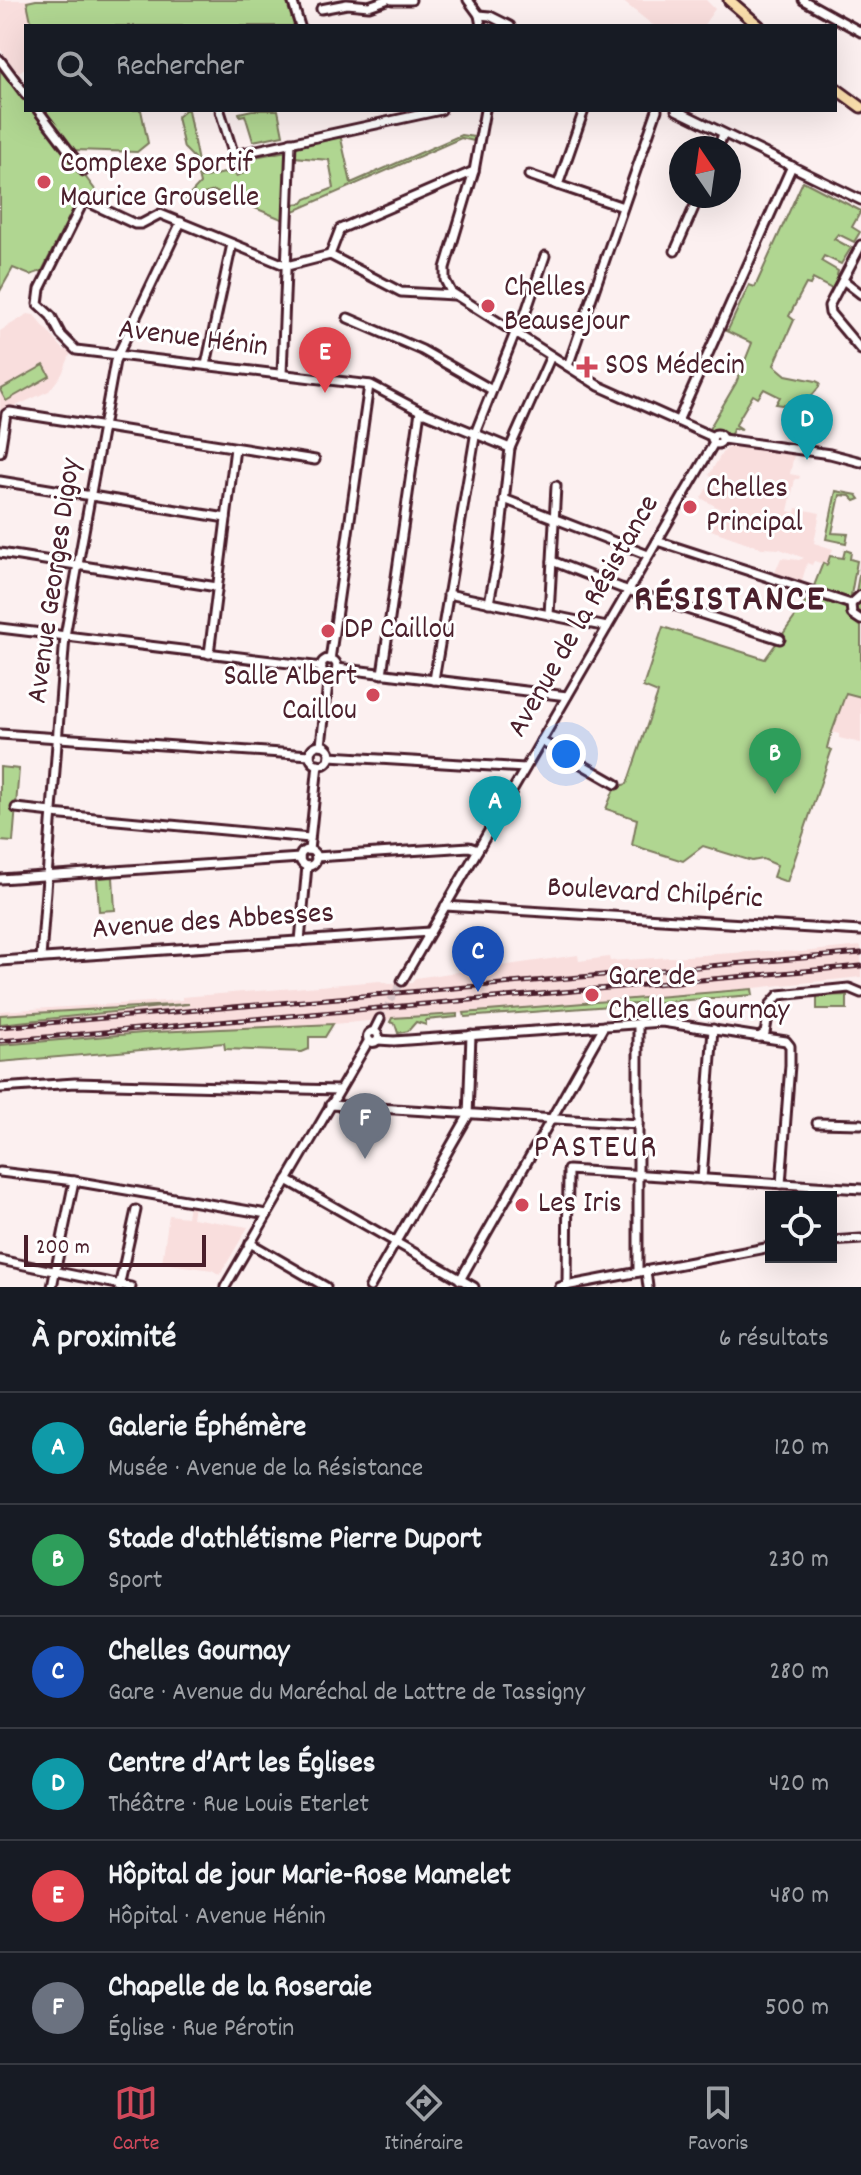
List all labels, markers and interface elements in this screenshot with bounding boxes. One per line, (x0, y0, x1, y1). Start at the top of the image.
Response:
search box (24, 24, 837, 112)
icon: search (52, 46, 96, 90)
text: Rechercher (116, 47, 244, 90)
north arrow (669, 136, 741, 208)
place label: Complexe Sportif Maurice Grouselle (60, 144, 259, 221)
marker: Complexe Sportif Maurice Grouselle (35, 173, 53, 191)
place label: Chelles Beausejour (504, 268, 630, 345)
marker: Chelles Beausejour (479, 297, 497, 315)
street label: Avenue Hénin (116, 309, 270, 371)
pin: E (299, 327, 351, 393)
place label: SOS Médecin (605, 346, 745, 389)
marker: SOS Médecin (576, 356, 598, 378)
pin: D (781, 394, 833, 460)
street label: Avenue Georges Digoy (18, 455, 95, 706)
place label: Chelles Principal (706, 469, 803, 546)
street label: Avenue de la Résistance (498, 488, 672, 746)
marker: Chelles Principal (681, 498, 699, 516)
district label: RÉSISTANCE (634, 574, 826, 629)
place label: DP Caillou (344, 610, 455, 653)
marker: DP Caillou (319, 622, 337, 640)
place label: Salle Albert Caillou (223, 657, 357, 734)
marker: Salle Albert Caillou (364, 686, 382, 704)
pin: B (749, 728, 801, 794)
your location (546, 734, 586, 774)
pin: A (469, 776, 521, 842)
street label: Boulevard Chilpéric (546, 868, 764, 922)
street label: Avenue des Abbesses (91, 893, 335, 953)
pin: C (452, 926, 504, 992)
place label: Gare de Chelles Gournay (608, 957, 790, 1034)
marker: Gare de Chelles Gournay (583, 986, 601, 1004)
pin: F (339, 1093, 391, 1159)
district label: PASTEUR (534, 1125, 658, 1174)
place label: Les Iris (538, 1184, 622, 1227)
map controls (765, 1191, 837, 1263)
button: locate (765, 1191, 837, 1263)
marker: Les Iris (513, 1196, 531, 1214)
scale bar (24, 1231, 206, 1267)
text: 200 m (36, 1233, 90, 1264)
text: À proximité (32, 1315, 176, 1364)
text: 6 résultats (719, 1321, 829, 1358)
text: Galerie Éphémère (108, 1408, 306, 1451)
text: A (51, 1430, 65, 1467)
text: 120 m (774, 1430, 829, 1467)
text: Musée · Avenue de la Résistance (108, 1451, 423, 1488)
text: Stade d'athlétisme Pierre Duport (108, 1520, 482, 1563)
text: B (52, 1542, 64, 1579)
text: 230 m (768, 1542, 829, 1579)
text: Sport (108, 1563, 162, 1600)
text: Chelles Gournay (108, 1632, 289, 1675)
text: C (52, 1654, 64, 1691)
text: 280 m (769, 1654, 829, 1691)
text: Gare · Avenue du Maréchal de Lattre de Tassigny (108, 1675, 585, 1712)
text: Centre d’Art les Églises (108, 1744, 375, 1787)
text: D (51, 1766, 65, 1803)
text: 420 m (769, 1766, 829, 1803)
text: Théâtre · Rue Louis Eterlet (108, 1787, 369, 1824)
text: Hôpital de jour Marie-Rose Mamelet (108, 1856, 511, 1899)
text: E (52, 1878, 64, 1915)
text: 480 m (770, 1878, 829, 1915)
text: Hôpital · Avenue Hénin (108, 1899, 326, 1936)
text: Chapelle de la Roseraie (108, 1968, 372, 2011)
text: F (52, 1990, 64, 2027)
text: 500 m (765, 1990, 829, 2027)
text: Église · Rue Pérotin (108, 2011, 294, 2048)
tab: Carte (112, 2081, 160, 2160)
tab: Itinéraire (384, 2081, 463, 2160)
tab: Favoris (688, 2081, 749, 2160)

